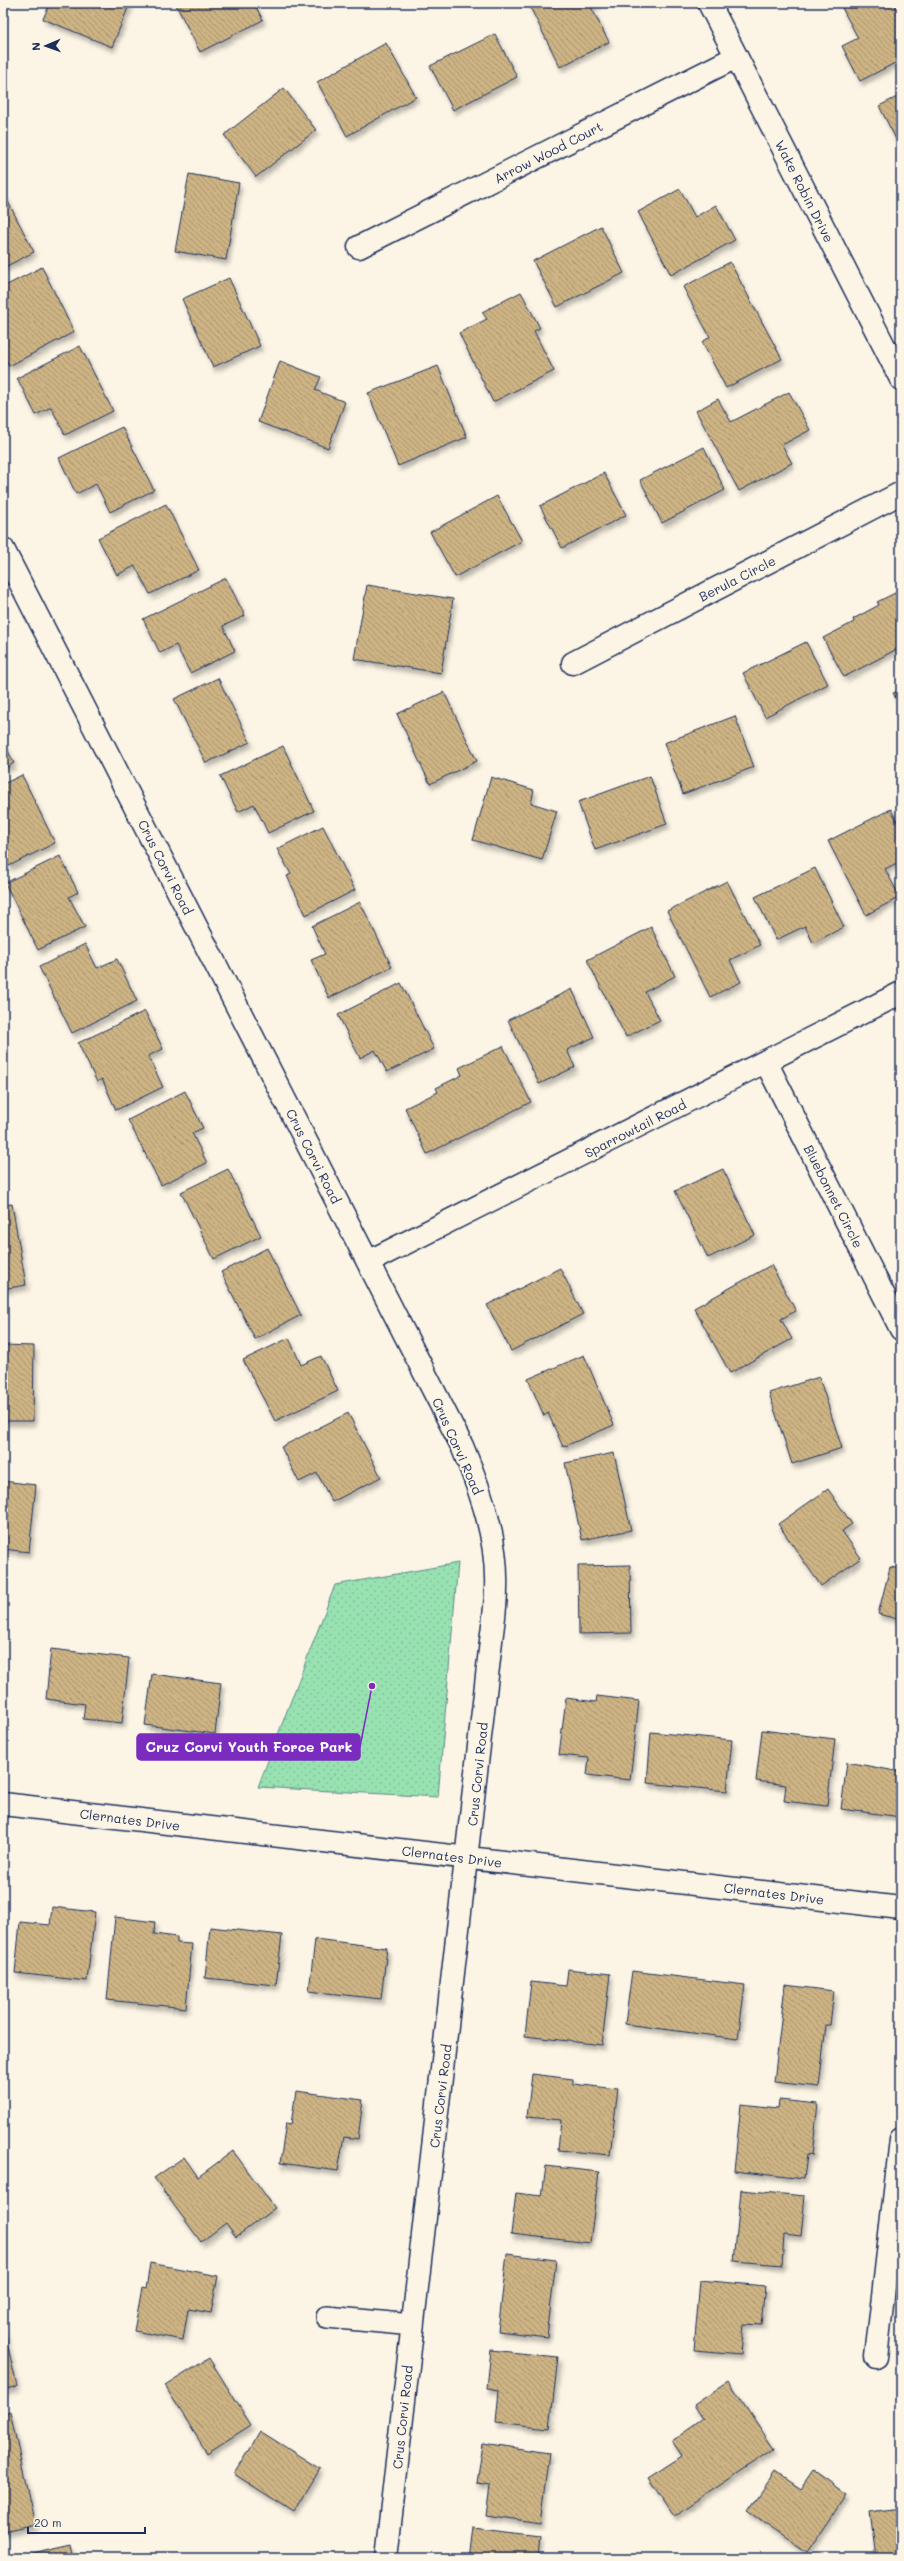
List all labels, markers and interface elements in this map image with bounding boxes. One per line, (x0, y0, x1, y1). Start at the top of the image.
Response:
north arrow (26, 26, 66, 66)
text: N (28, 42, 43, 51)
street label: Arrow Wood Court (491, 117, 605, 187)
street label: Wake Robin Drive (772, 137, 838, 245)
street label: Berula Circle (696, 551, 778, 605)
street label: Crus Corvi Road (135, 817, 197, 917)
street label: Sparrowtail Road (581, 1095, 689, 1161)
street label: Crus Corvi Road (283, 1106, 345, 1206)
street label: Bluebonnet Circle (801, 1142, 867, 1250)
street label: Crus Corvi Road (429, 1395, 487, 1497)
street label: Crus Corvi Road (463, 1721, 491, 1827)
callout: Cruz Corvi Youth Force Park (137, 1734, 360, 1760)
text: Cruz Corvi Youth Force Park (146, 1737, 352, 1756)
street label: Clernates Drive (79, 1804, 181, 1834)
street label: Clernates Drive (401, 1841, 503, 1871)
street label: Clernates Drive (723, 1878, 825, 1908)
street label: Crus Corvi Road (425, 2043, 455, 2149)
street label: Crus Corvi Road (388, 2364, 416, 2470)
scale bar (28, 2509, 145, 2535)
text: 20 m (34, 2514, 62, 2530)

